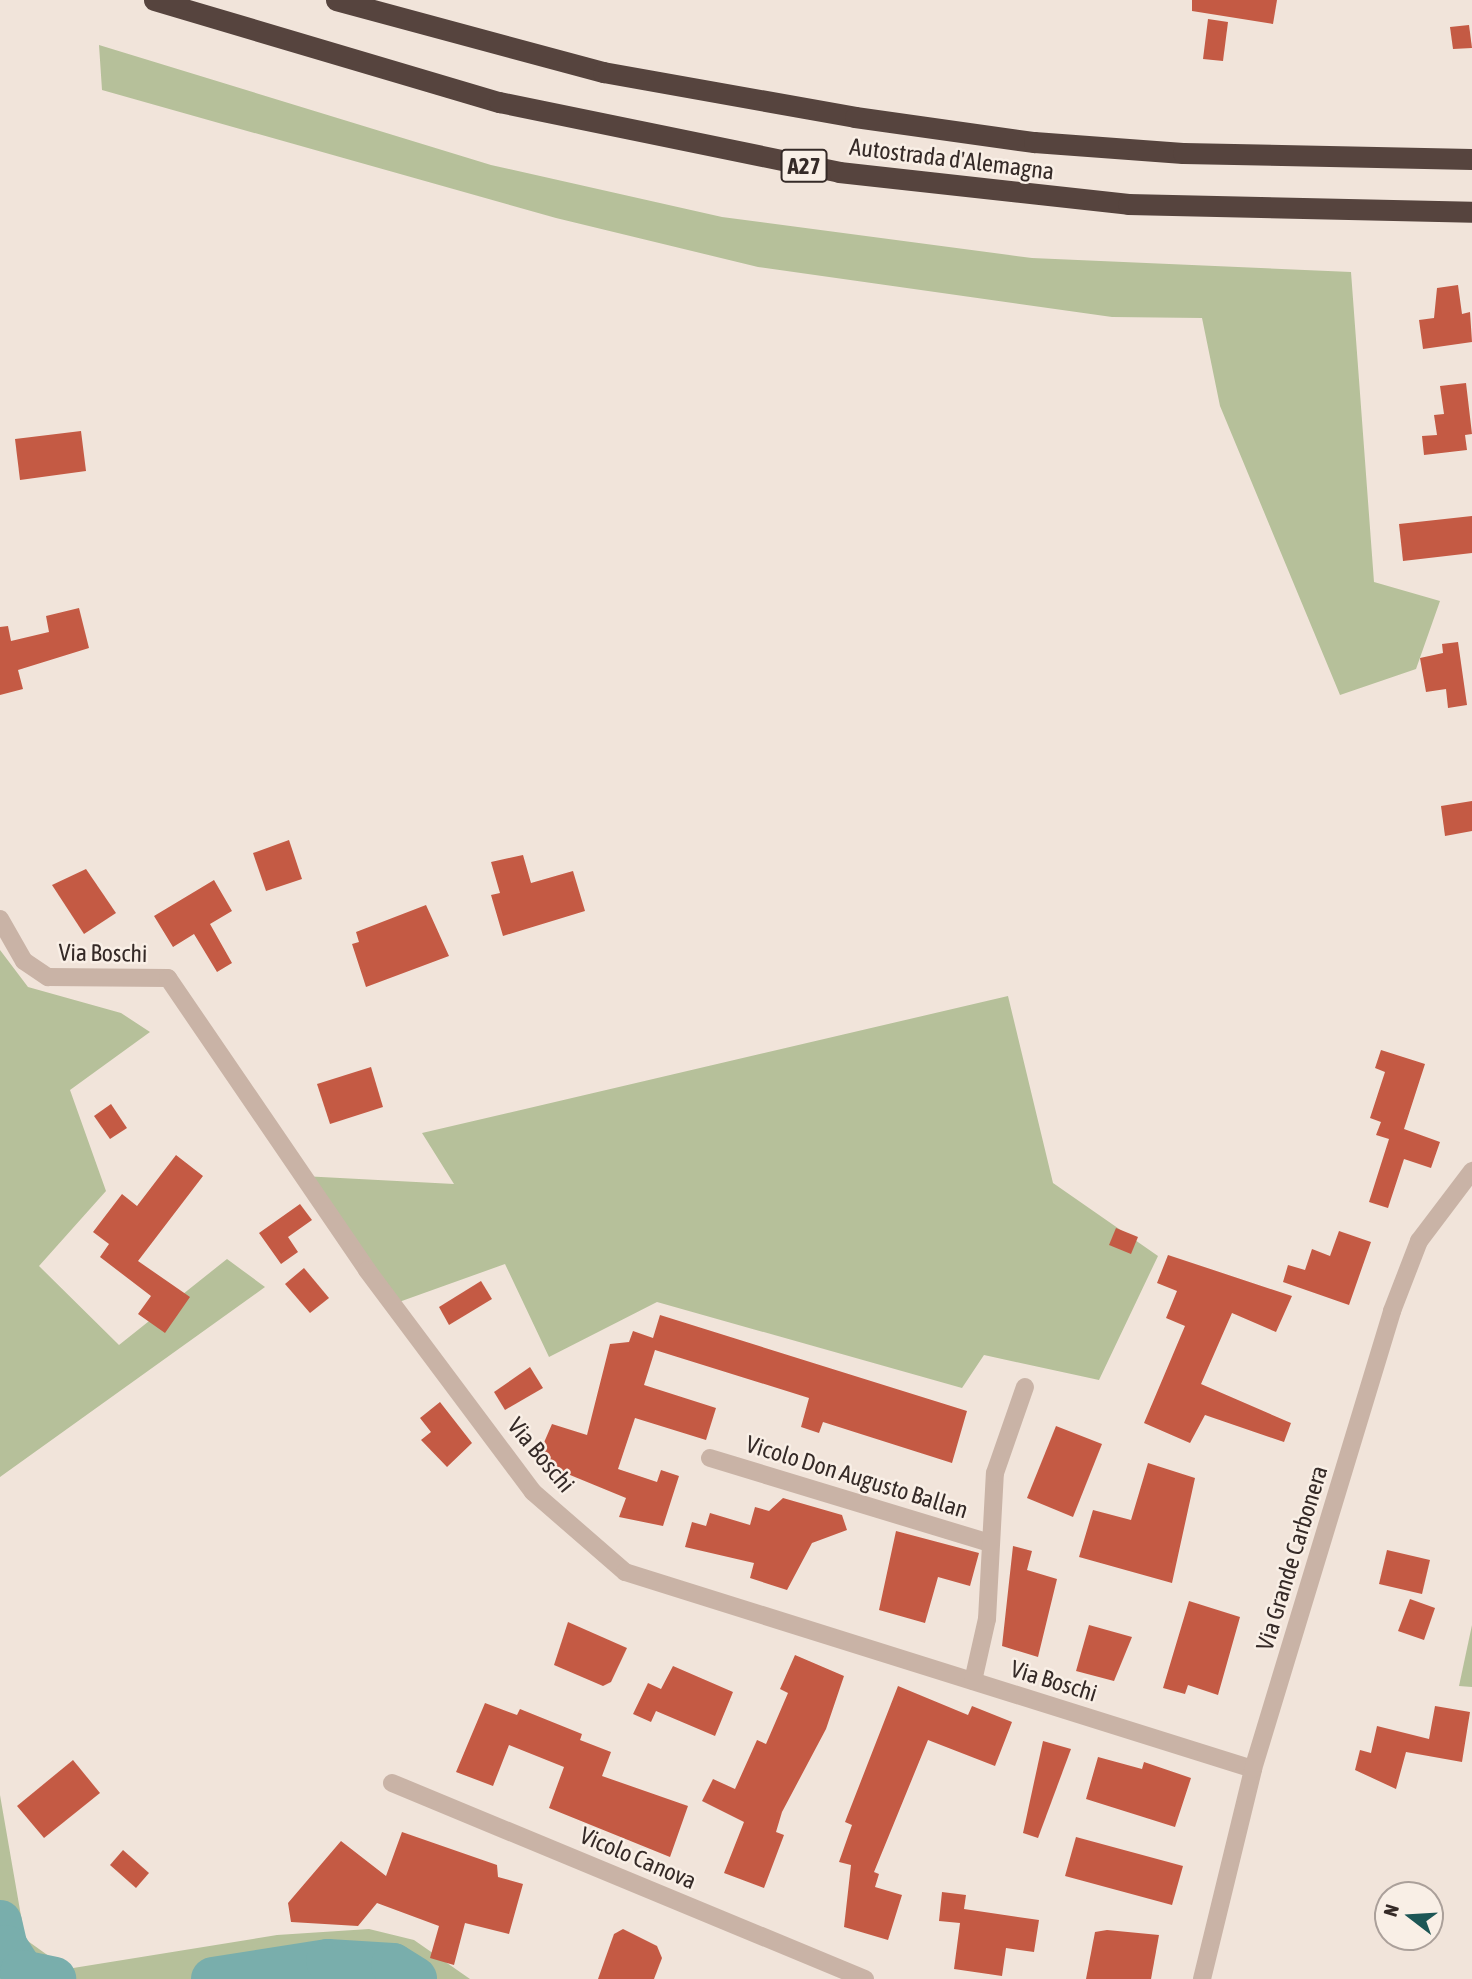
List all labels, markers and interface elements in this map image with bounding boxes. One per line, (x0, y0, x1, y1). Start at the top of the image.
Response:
street label: Autostrada d'Alemagna (848, 132, 1056, 186)
road number: A27 (780, 146, 828, 186)
street label: Via Boschi (58, 938, 148, 968)
street label: Via Boschi (501, 1412, 581, 1498)
street label: Vicolo Don Augusto Ballan (742, 1429, 972, 1525)
street label: Via Grande Carbonera (1250, 1462, 1334, 1654)
street label: Via Boschi (1007, 1654, 1101, 1708)
street label: Vicolo Canova (575, 1821, 701, 1895)
north arrow (1374, 1881, 1444, 1951)
text: N (1379, 1902, 1403, 1919)

